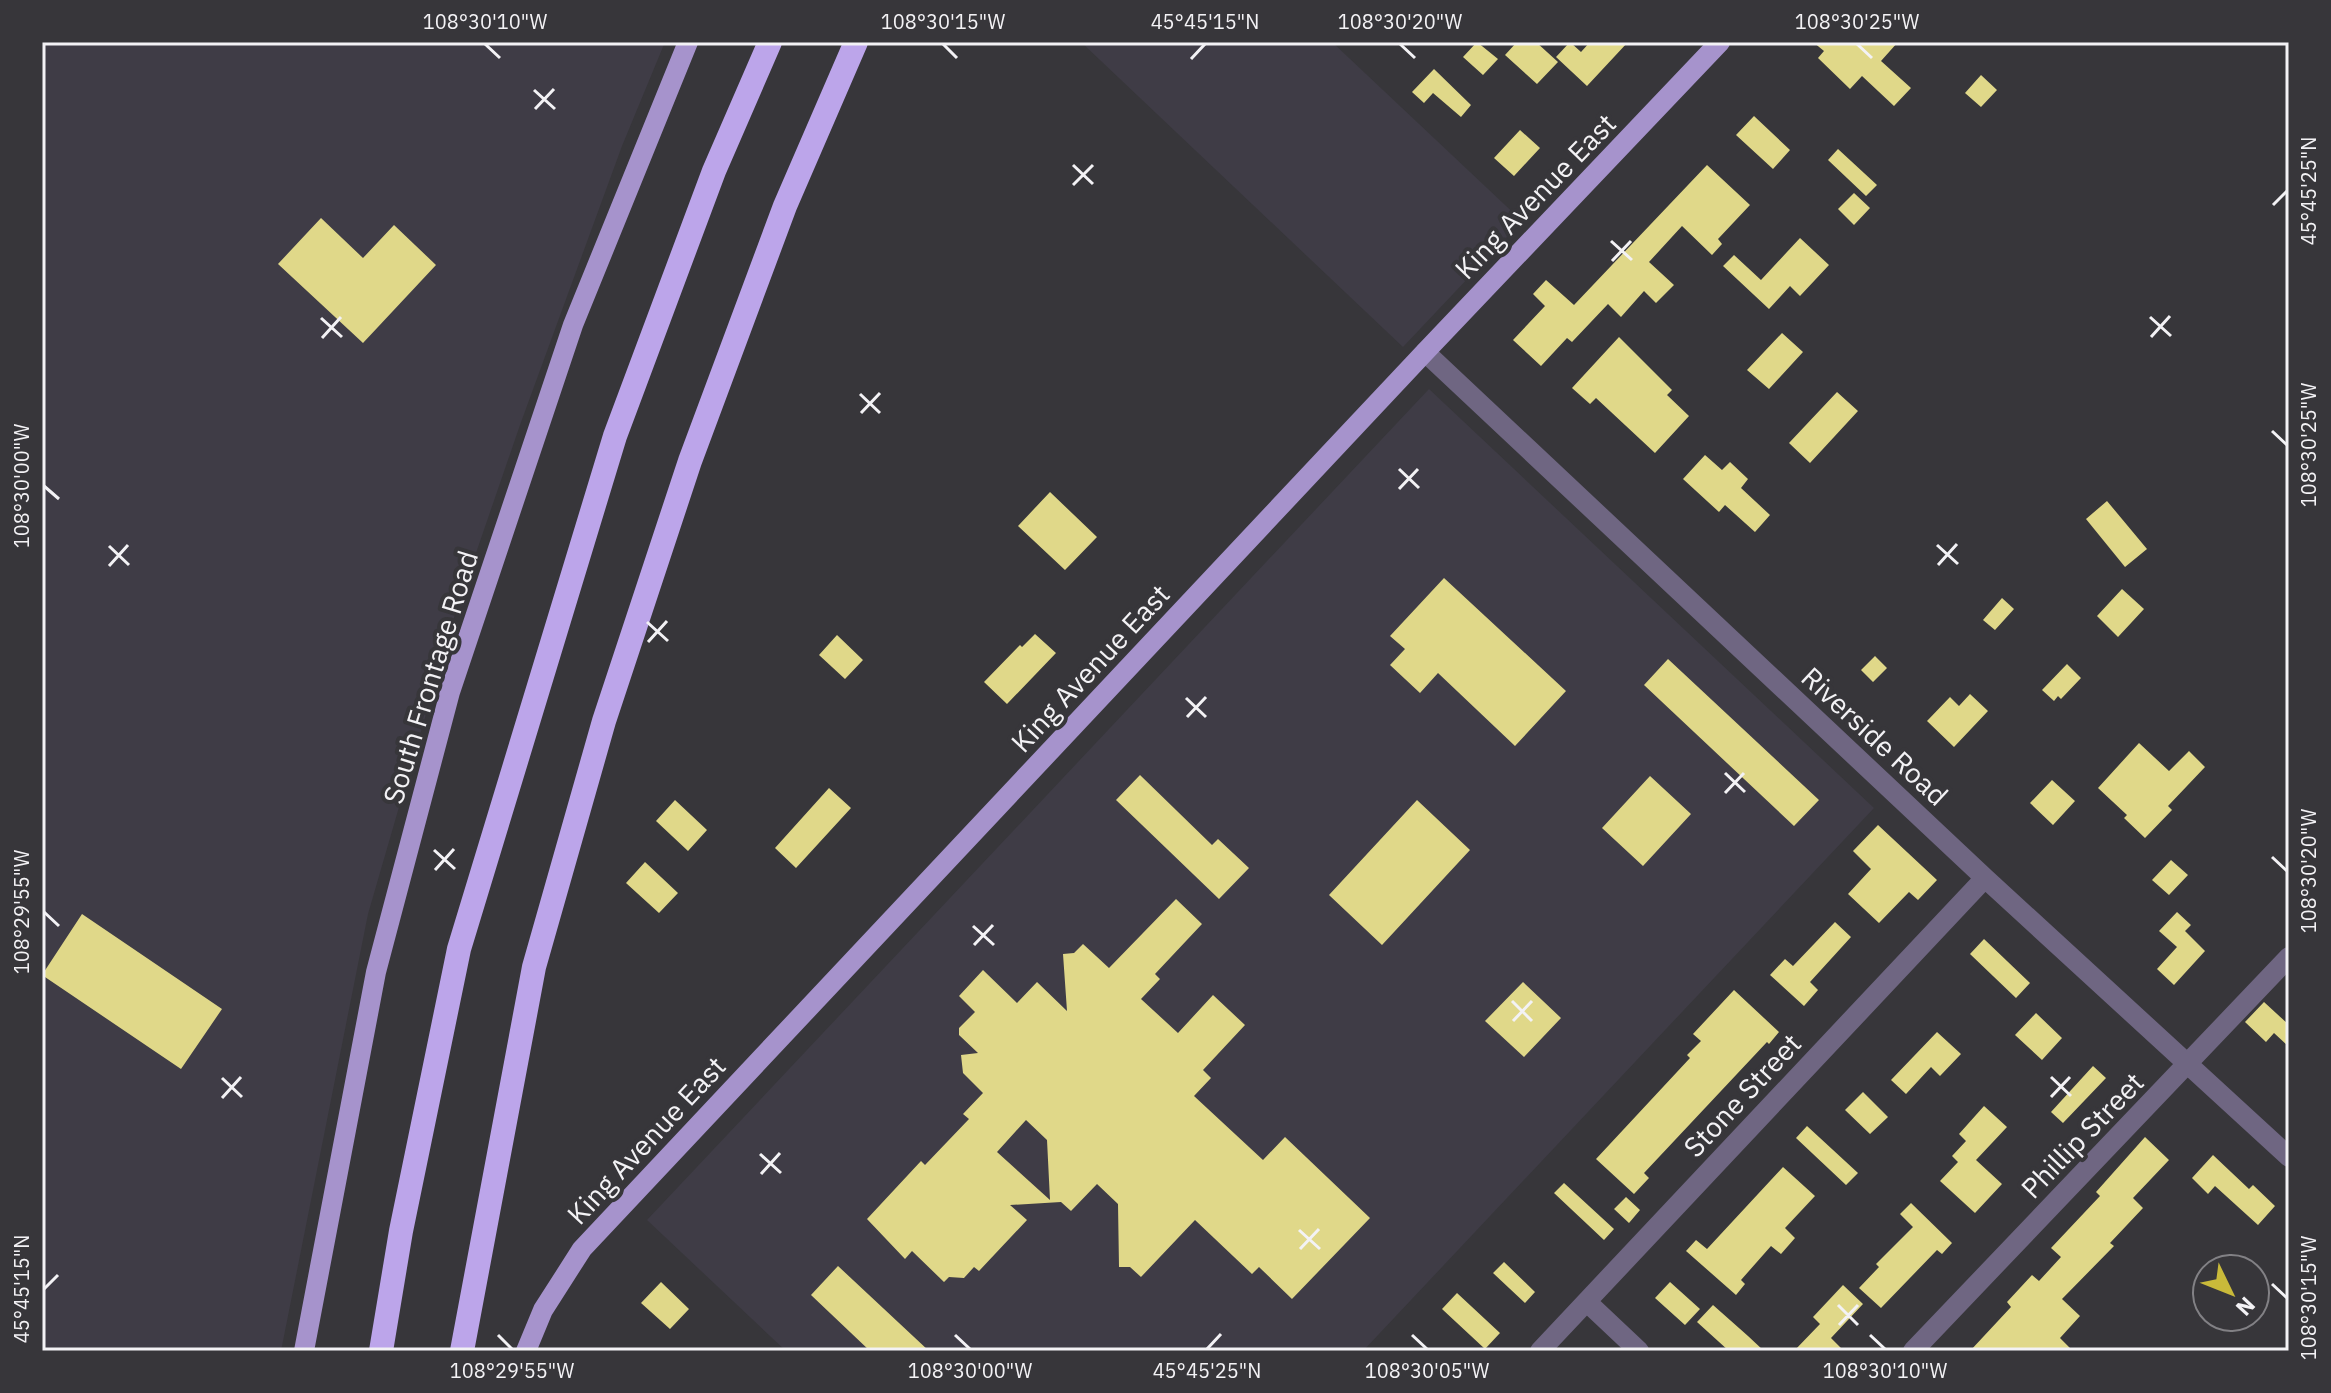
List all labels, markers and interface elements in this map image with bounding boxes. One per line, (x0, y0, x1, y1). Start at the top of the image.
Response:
text: 108°30'10"W (423, 8, 548, 35)
text: 108°30'15"W (881, 8, 1006, 35)
text: 45°45'15"N (1151, 8, 1259, 35)
text: 108°30'20"W (1338, 8, 1463, 35)
text: 108°30'25"W (1795, 8, 1920, 35)
street label: King Avenue East (1446, 105, 1624, 287)
text: 45°45'25"N (2295, 137, 2322, 245)
text: 108°30'25"W (2295, 382, 2322, 507)
text: 108°30'00"W (8, 423, 35, 548)
street label: South Frontage Road (374, 546, 486, 808)
street label: King Avenue East (1003, 576, 1177, 760)
street label: Riverside Road (1794, 659, 1956, 813)
text: 108°30'20"W (2295, 808, 2322, 933)
text: 108°29'55"W (8, 849, 35, 974)
street label: Stone Street (1675, 1025, 1809, 1165)
street label: King Avenue East (559, 1048, 733, 1232)
street label: Phillip Street (2013, 1064, 2151, 1206)
text: 45°45'15"N (8, 1235, 35, 1343)
text: 108°30'15"W (2295, 1235, 2322, 1360)
north arrow (2191, 1253, 2271, 1333)
text: N (2230, 1291, 2262, 1323)
text: 108°29'55"W (450, 1357, 575, 1384)
text: 108°30'00"W (908, 1357, 1033, 1384)
text: 45°45'25"N (1153, 1357, 1261, 1384)
text: 108°30'05"W (1365, 1357, 1490, 1384)
text: 108°30'10"W (1823, 1357, 1948, 1384)

